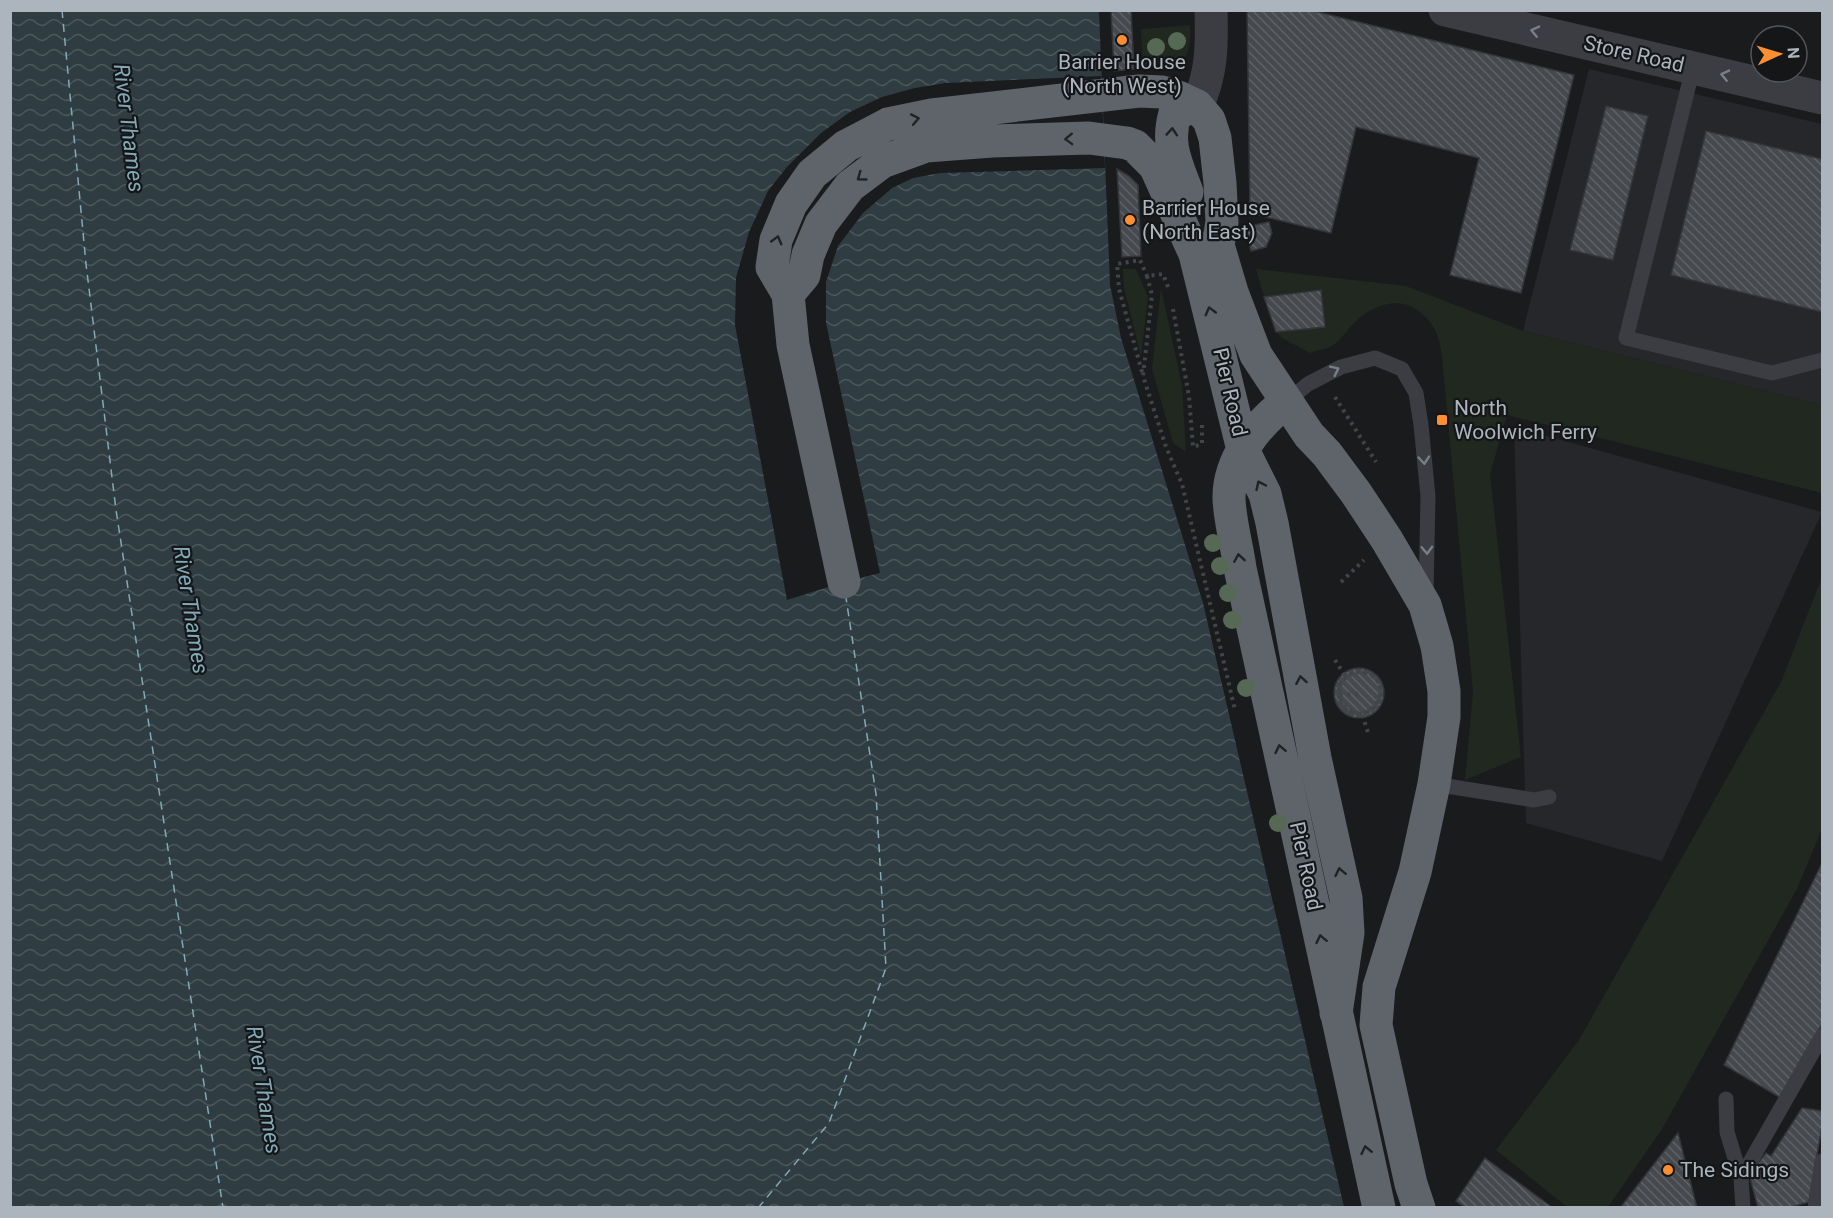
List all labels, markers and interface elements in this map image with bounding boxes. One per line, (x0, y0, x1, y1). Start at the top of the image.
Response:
north arrow (1749, 24, 1809, 84)
one-way arrow (1530, 26, 1540, 39)
street label: Store Road (1581, 31, 1687, 77)
marker: Barrier House (North West) (1115, 33, 1129, 47)
text: N (1784, 47, 1803, 59)
place label: Barrier House (North West) (1058, 50, 1186, 98)
water label: River Thames (109, 62, 149, 194)
one-way arrow (1720, 69, 1730, 82)
one-way arrow (910, 113, 920, 126)
one-way arrow (1165, 127, 1178, 137)
one-way arrow (1065, 132, 1074, 145)
one-way arrow (857, 170, 868, 181)
place label: Barrier House (North East) (1142, 196, 1270, 244)
marker: Barrier House (North East) (1123, 213, 1137, 227)
one-way arrow (770, 235, 782, 246)
one-way arrow (1205, 307, 1217, 317)
street label: Pier Road (1208, 345, 1252, 439)
one-way arrow (1328, 366, 1339, 378)
place label: North Woolwich Ferry (1454, 396, 1597, 444)
marker: North Woolwich Ferry (1435, 413, 1449, 427)
one-way arrow (1417, 456, 1430, 465)
one-way arrow (1256, 481, 1268, 492)
water label: River Thames (169, 544, 213, 676)
one-way arrow (1421, 546, 1434, 555)
one-way arrow (1233, 553, 1245, 563)
one-way arrow (1295, 675, 1308, 685)
one-way arrow (1274, 744, 1287, 754)
street label: Pier Road (1285, 819, 1327, 913)
one-way arrow (1334, 867, 1347, 877)
one-way arrow (1316, 934, 1329, 944)
water label: River Thames (242, 1024, 286, 1156)
one-way arrow (1360, 1146, 1373, 1156)
place label: The Sidings (1680, 1158, 1789, 1182)
marker: The Sidings (1661, 1163, 1675, 1177)

